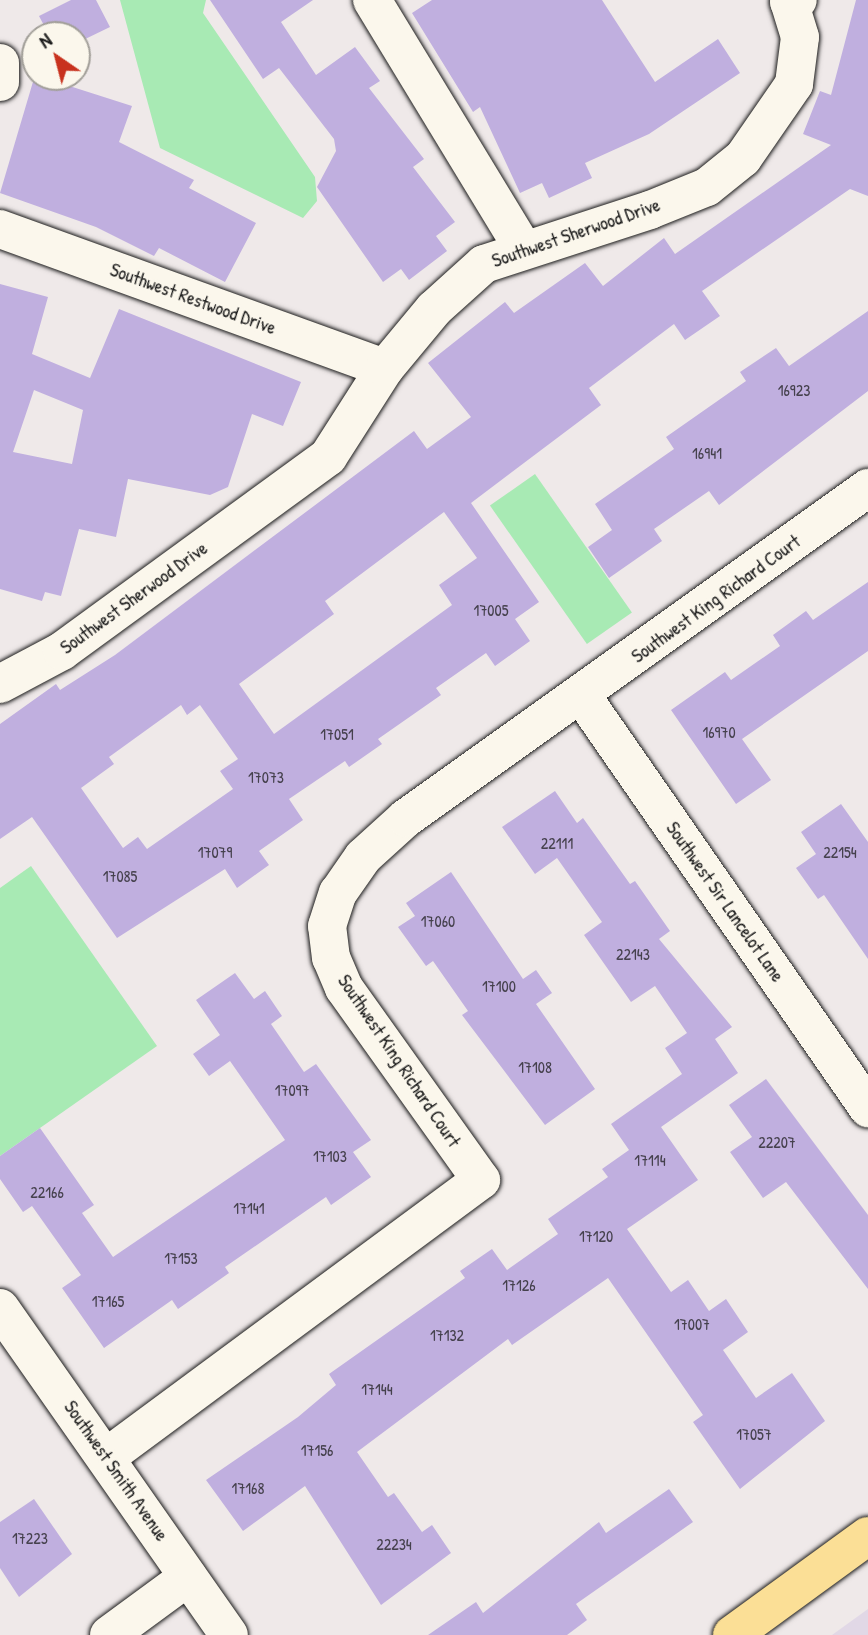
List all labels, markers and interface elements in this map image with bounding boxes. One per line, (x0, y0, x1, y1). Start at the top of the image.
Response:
north arrow (21, 21, 91, 91)
text: N (33, 27, 57, 54)
street label: Southwest Sherwood Drive (489, 194, 663, 272)
street label: Southwest Restwood Drive (107, 258, 279, 340)
house number: 16923 (778, 380, 810, 400)
house number: 16941 (692, 443, 722, 463)
street label: Southwest King Richard Court (627, 530, 805, 668)
street label: Southwest Sherwood Drive (56, 537, 212, 659)
house number: 17005 (474, 600, 508, 620)
house number: 16970 (702, 722, 736, 742)
house number: 17051 (320, 724, 354, 744)
house number: 17073 (248, 767, 284, 787)
street label: Southwest Sir Lancelot Lane (661, 818, 789, 986)
house number: 22111 (541, 833, 573, 853)
house number: 17079 (198, 842, 232, 862)
house number: 22154 (823, 842, 857, 862)
house number: 17085 (103, 866, 137, 886)
house number: 17060 (421, 911, 455, 931)
house number: 22143 (616, 944, 650, 964)
street label: Southwest King Richard Court (333, 970, 465, 1152)
house number: 17100 (482, 976, 516, 996)
house number: 17108 (518, 1057, 552, 1077)
house number: 17097 (275, 1080, 309, 1100)
house number: 22207 (758, 1132, 796, 1152)
house number: 17103 (313, 1146, 347, 1166)
house number: 17114 (634, 1150, 666, 1170)
house number: 22166 (30, 1182, 64, 1202)
house number: 17141 (233, 1198, 265, 1218)
house number: 17120 (579, 1226, 613, 1246)
house number: 17153 (164, 1248, 198, 1268)
house number: 17126 (502, 1275, 536, 1295)
house number: 17165 (92, 1291, 124, 1311)
house number: 17007 (674, 1314, 710, 1334)
house number: 17132 (430, 1325, 464, 1345)
house number: 17144 (361, 1379, 393, 1399)
street label: Southwest Smith Avenue (59, 1396, 173, 1546)
house number: 17057 (736, 1424, 772, 1444)
house number: 17156 (301, 1440, 333, 1460)
house number: 17168 (232, 1478, 264, 1498)
house number: 17223 (12, 1528, 48, 1548)
house number: 22234 (376, 1534, 412, 1554)

